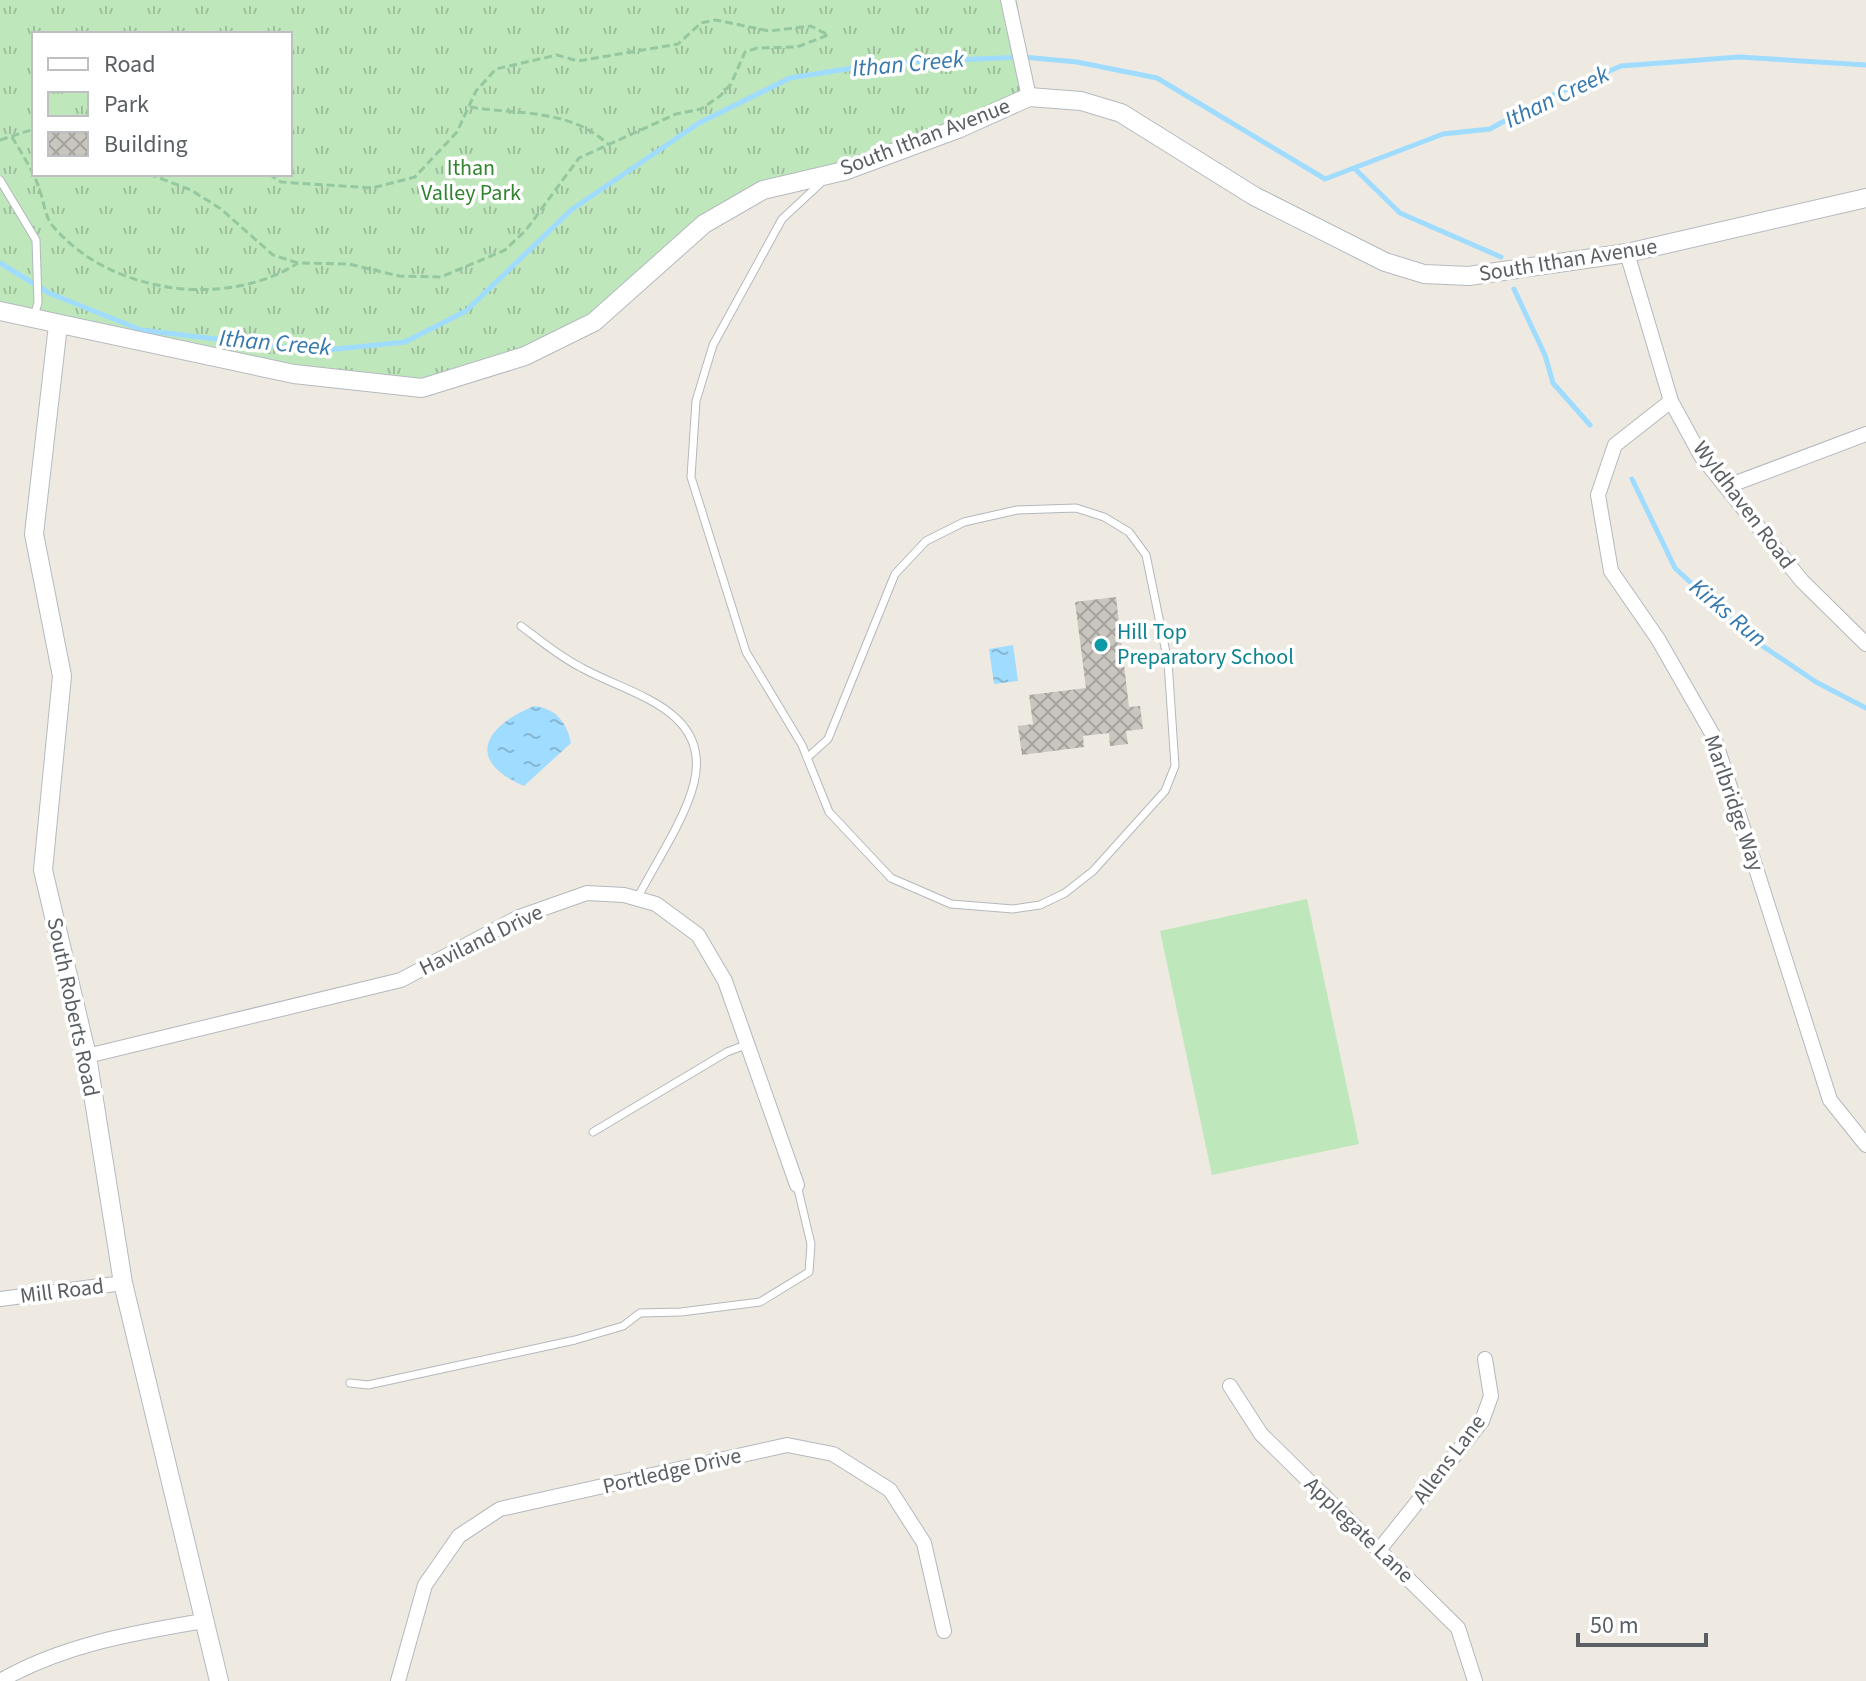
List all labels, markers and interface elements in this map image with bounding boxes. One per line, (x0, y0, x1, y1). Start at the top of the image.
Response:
legend (32, 32, 292, 176)
water label: Ithan Creek (851, 42, 966, 86)
text: Road (104, 47, 156, 82)
water label: Ithan Creek (1499, 56, 1616, 137)
text: Park (104, 87, 149, 122)
street label: South Ithan Avenue (835, 90, 1015, 184)
text: Building (104, 127, 188, 162)
park label: Ithan Valley Park (421, 152, 521, 209)
street label: South Ithan Avenue (1477, 230, 1659, 290)
water label: Ithan Creek (218, 321, 333, 365)
street label: Wyldhaven Road (1685, 434, 1803, 576)
water label: Kirks Run (1682, 570, 1774, 656)
place label: Hill Top Preparatory School (1117, 616, 1294, 673)
marker: Hill Top Preparatory School (1092, 636, 1110, 654)
street label: Marlbridge Way (1696, 731, 1773, 876)
street label: Haviland Drive (414, 896, 548, 984)
street label: South Roberts Road (38, 914, 108, 1100)
street label: Mill Road (18, 1270, 106, 1312)
street label: Allens Lane (1405, 1408, 1493, 1510)
street label: Portledge Drive (599, 1439, 745, 1502)
street label: Applegate Lane (1297, 1469, 1421, 1591)
scale bar (1578, 1597, 1706, 1647)
text: 50 m (1590, 1608, 1639, 1643)

